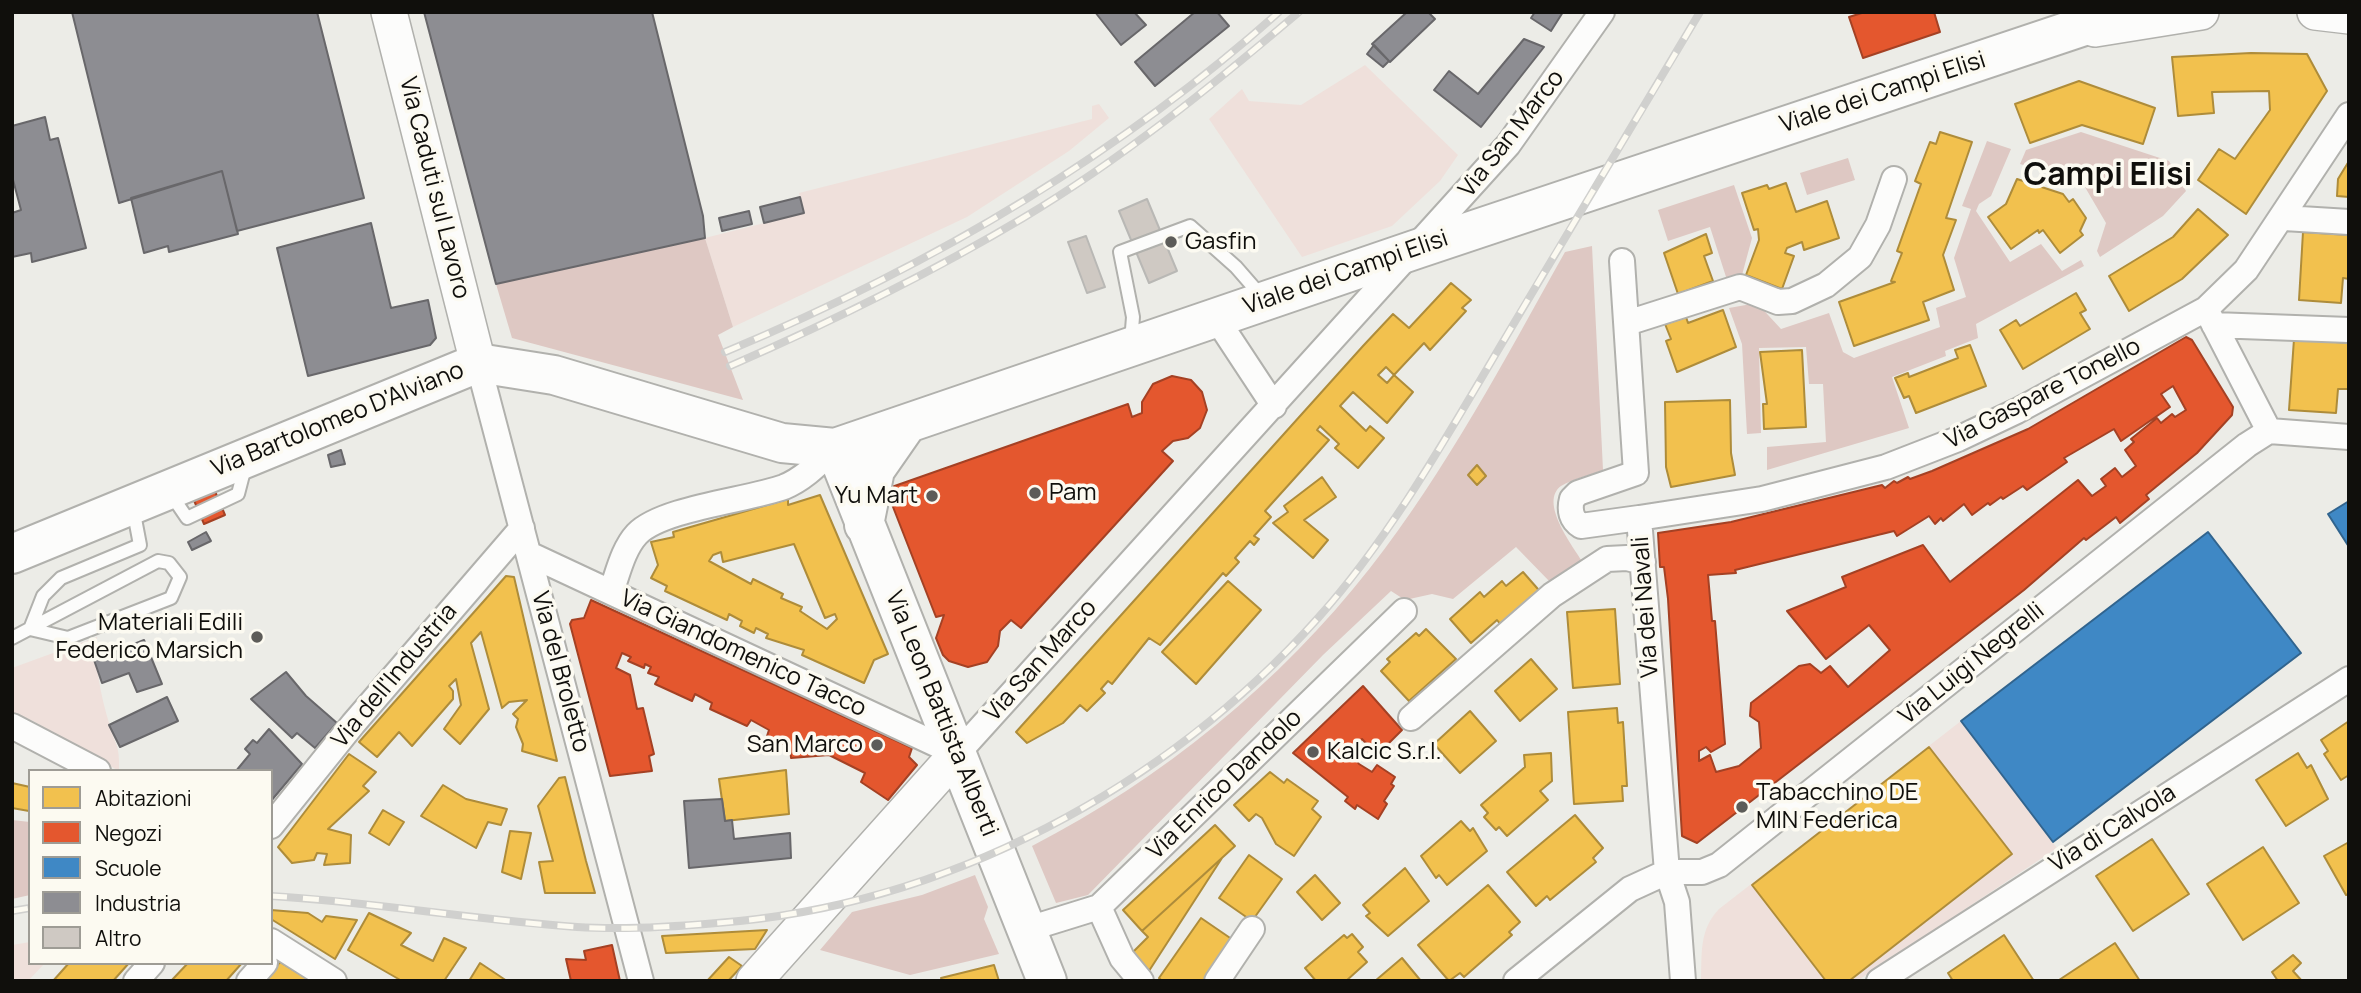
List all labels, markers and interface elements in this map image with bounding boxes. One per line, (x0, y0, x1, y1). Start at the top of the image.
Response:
street label: Viale dei Campi Elisi (1777, 46, 1989, 140)
street label: Via San Marco (1453, 64, 1571, 204)
street label: Via Caduti sul Lavoro (392, 74, 476, 302)
district label: Campi Elisi (2024, 157, 2192, 195)
street label: Viale dei Campi Elisi (1240, 224, 1452, 322)
place label: Gasfin (1185, 228, 1257, 256)
marker: Gasfin (1163, 234, 1179, 250)
street label: Via Gaspare Tonello (1940, 332, 2146, 456)
street label: Via Bartolomeo D'Alviano (208, 356, 468, 484)
place label: Pam (1049, 479, 1097, 507)
place label: Yu Mart (835, 482, 918, 510)
marker: Pam (1027, 485, 1043, 501)
marker: Yu Mart (924, 488, 940, 504)
street label: Via dei Navali (1627, 535, 1665, 679)
street label: Via Giandomenico Tacco (616, 584, 870, 724)
street label: Via Leon Battista Alberti (879, 587, 1003, 841)
street label: Via del Broletto (525, 588, 595, 756)
street label: Via San Marco (979, 594, 1103, 728)
street label: Via Luigi Negrelli (1894, 597, 2050, 731)
street label: Via dell'Industria (326, 598, 464, 754)
place label: Materiali Edili Federico Marsich (55, 609, 243, 665)
marker: Materiali Edili Federico Marsich (249, 629, 265, 645)
street label: Via Enrico Dandolo (1142, 704, 1308, 866)
place label: San Marco (747, 731, 863, 759)
marker: San Marco (869, 737, 885, 753)
place label: Kalcic S.r.l. (1327, 738, 1442, 766)
marker: Kalcic S.r.l. (1305, 744, 1321, 760)
legend (28, 769, 273, 965)
place label: Tabacchino DE MIN Federica (1756, 779, 1919, 835)
street label: Via di Calvola (2045, 779, 2181, 879)
text: Abitazioni (95, 784, 192, 812)
marker: Tabacchino DE MIN Federica (1734, 799, 1750, 815)
text: Negozi (95, 819, 162, 847)
text: Scuole (95, 854, 162, 882)
text: Industria (95, 889, 181, 917)
text: Altro (95, 924, 141, 952)

